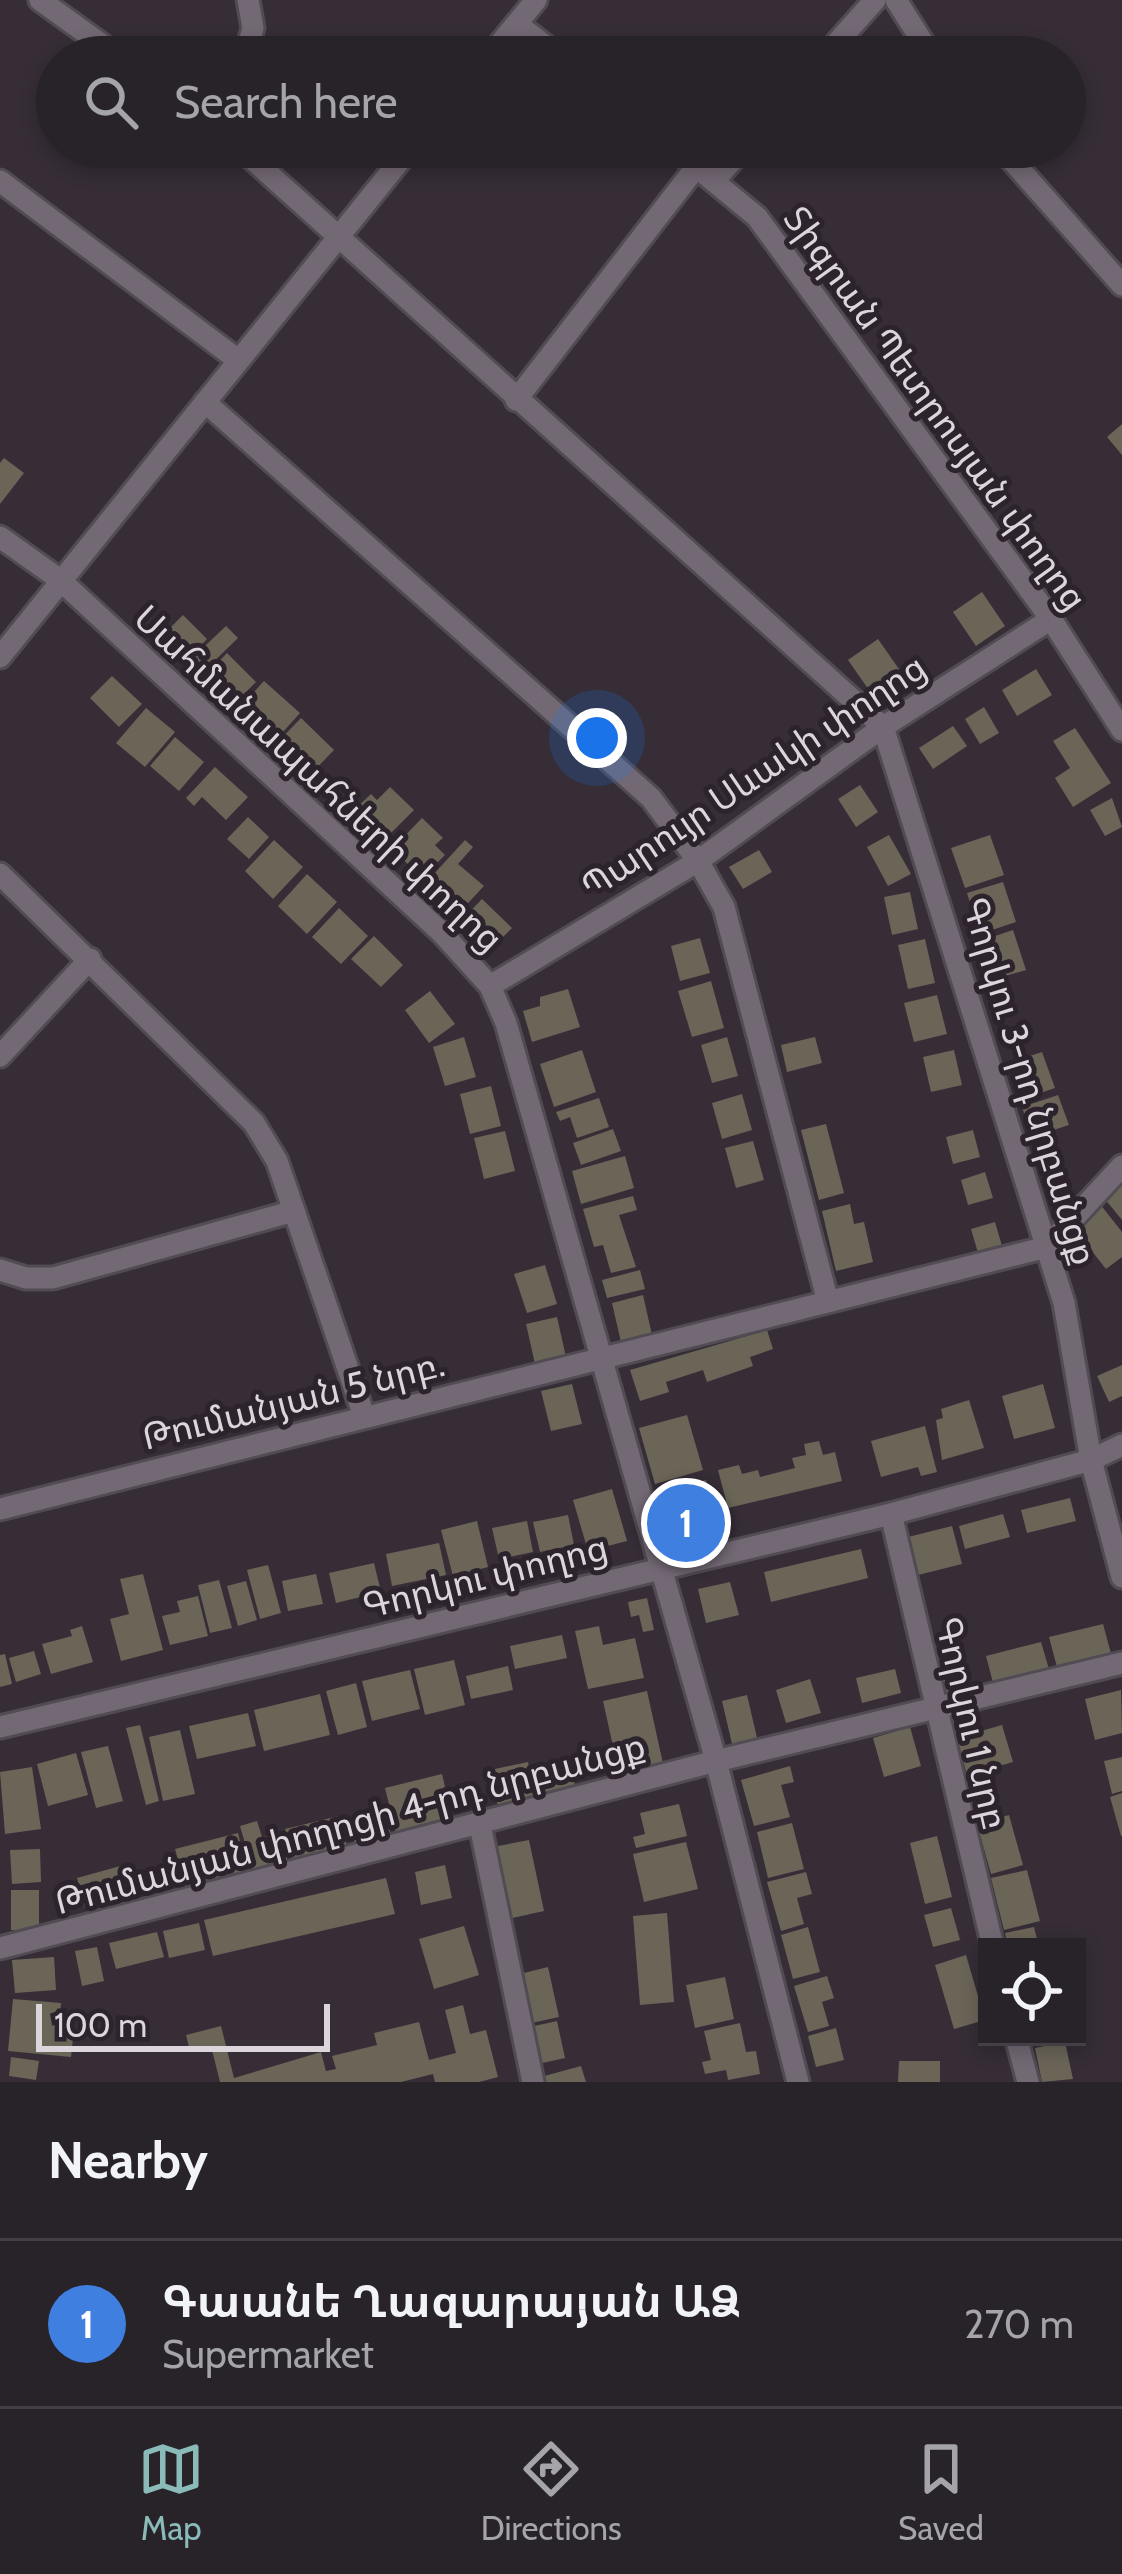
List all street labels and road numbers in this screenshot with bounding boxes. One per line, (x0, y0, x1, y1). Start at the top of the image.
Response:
street label: Տիգրան Պետրոսյան փողոց (775, 197, 1097, 619)
street label: Սահմանապահների փողոց (125, 595, 513, 961)
street label: Պարույր Սևակի փողոց (572, 644, 934, 908)
street label: Գորկու 3-րդ նրբանցք (953, 892, 1107, 1270)
street label: Թումանյան 5 նրբ. (137, 1341, 449, 1459)
street label: Գորկու փողոց (358, 1524, 612, 1628)
street label: Գորկու 1 նրբ (926, 1612, 1018, 1834)
street label: Թումանյան փողոցի 4-րդ նրբանցք (50, 1723, 650, 1923)

